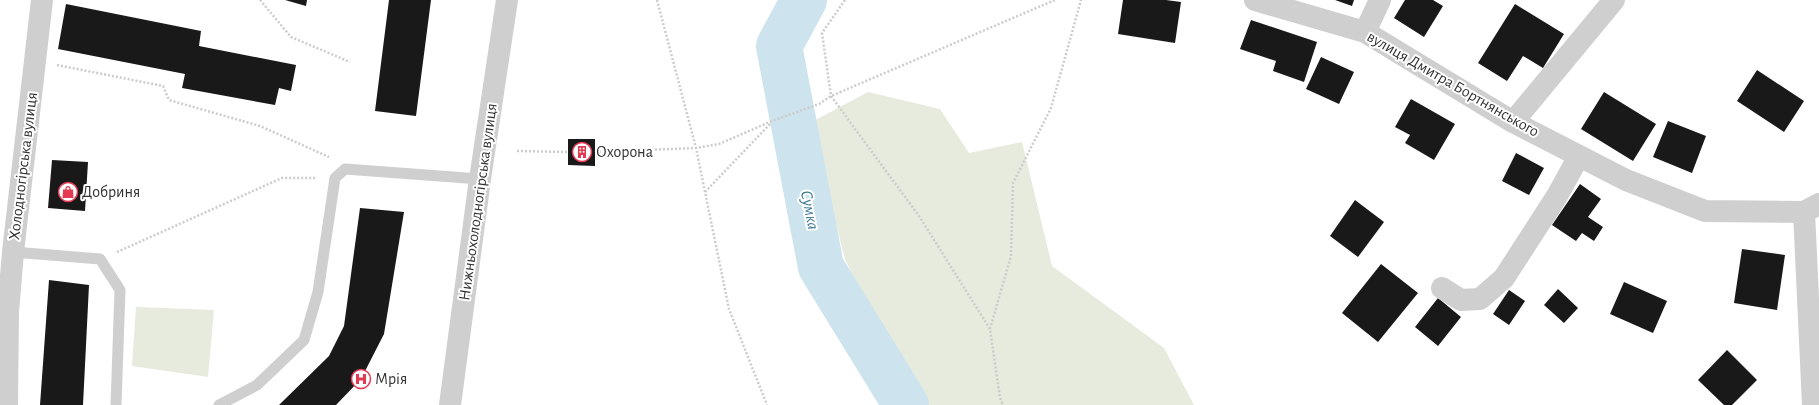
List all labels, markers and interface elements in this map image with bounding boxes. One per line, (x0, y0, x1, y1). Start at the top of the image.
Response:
street label: вулиця Дмитра Бортнянського (1364, 28, 1542, 141)
street label: Холодногірська вулиця (6, 91, 41, 241)
street label: Нижньохолодногірська вулиця (456, 102, 501, 302)
building icon: Охорона (571, 141, 593, 163)
place label: Охорона (596, 144, 653, 160)
shop icon: Добриня (57, 181, 79, 203)
place label: Добриня (82, 184, 140, 200)
water label: Сумка (798, 189, 822, 231)
hospital icon: Мрія (350, 368, 372, 390)
place label: Мрія (375, 371, 407, 387)

